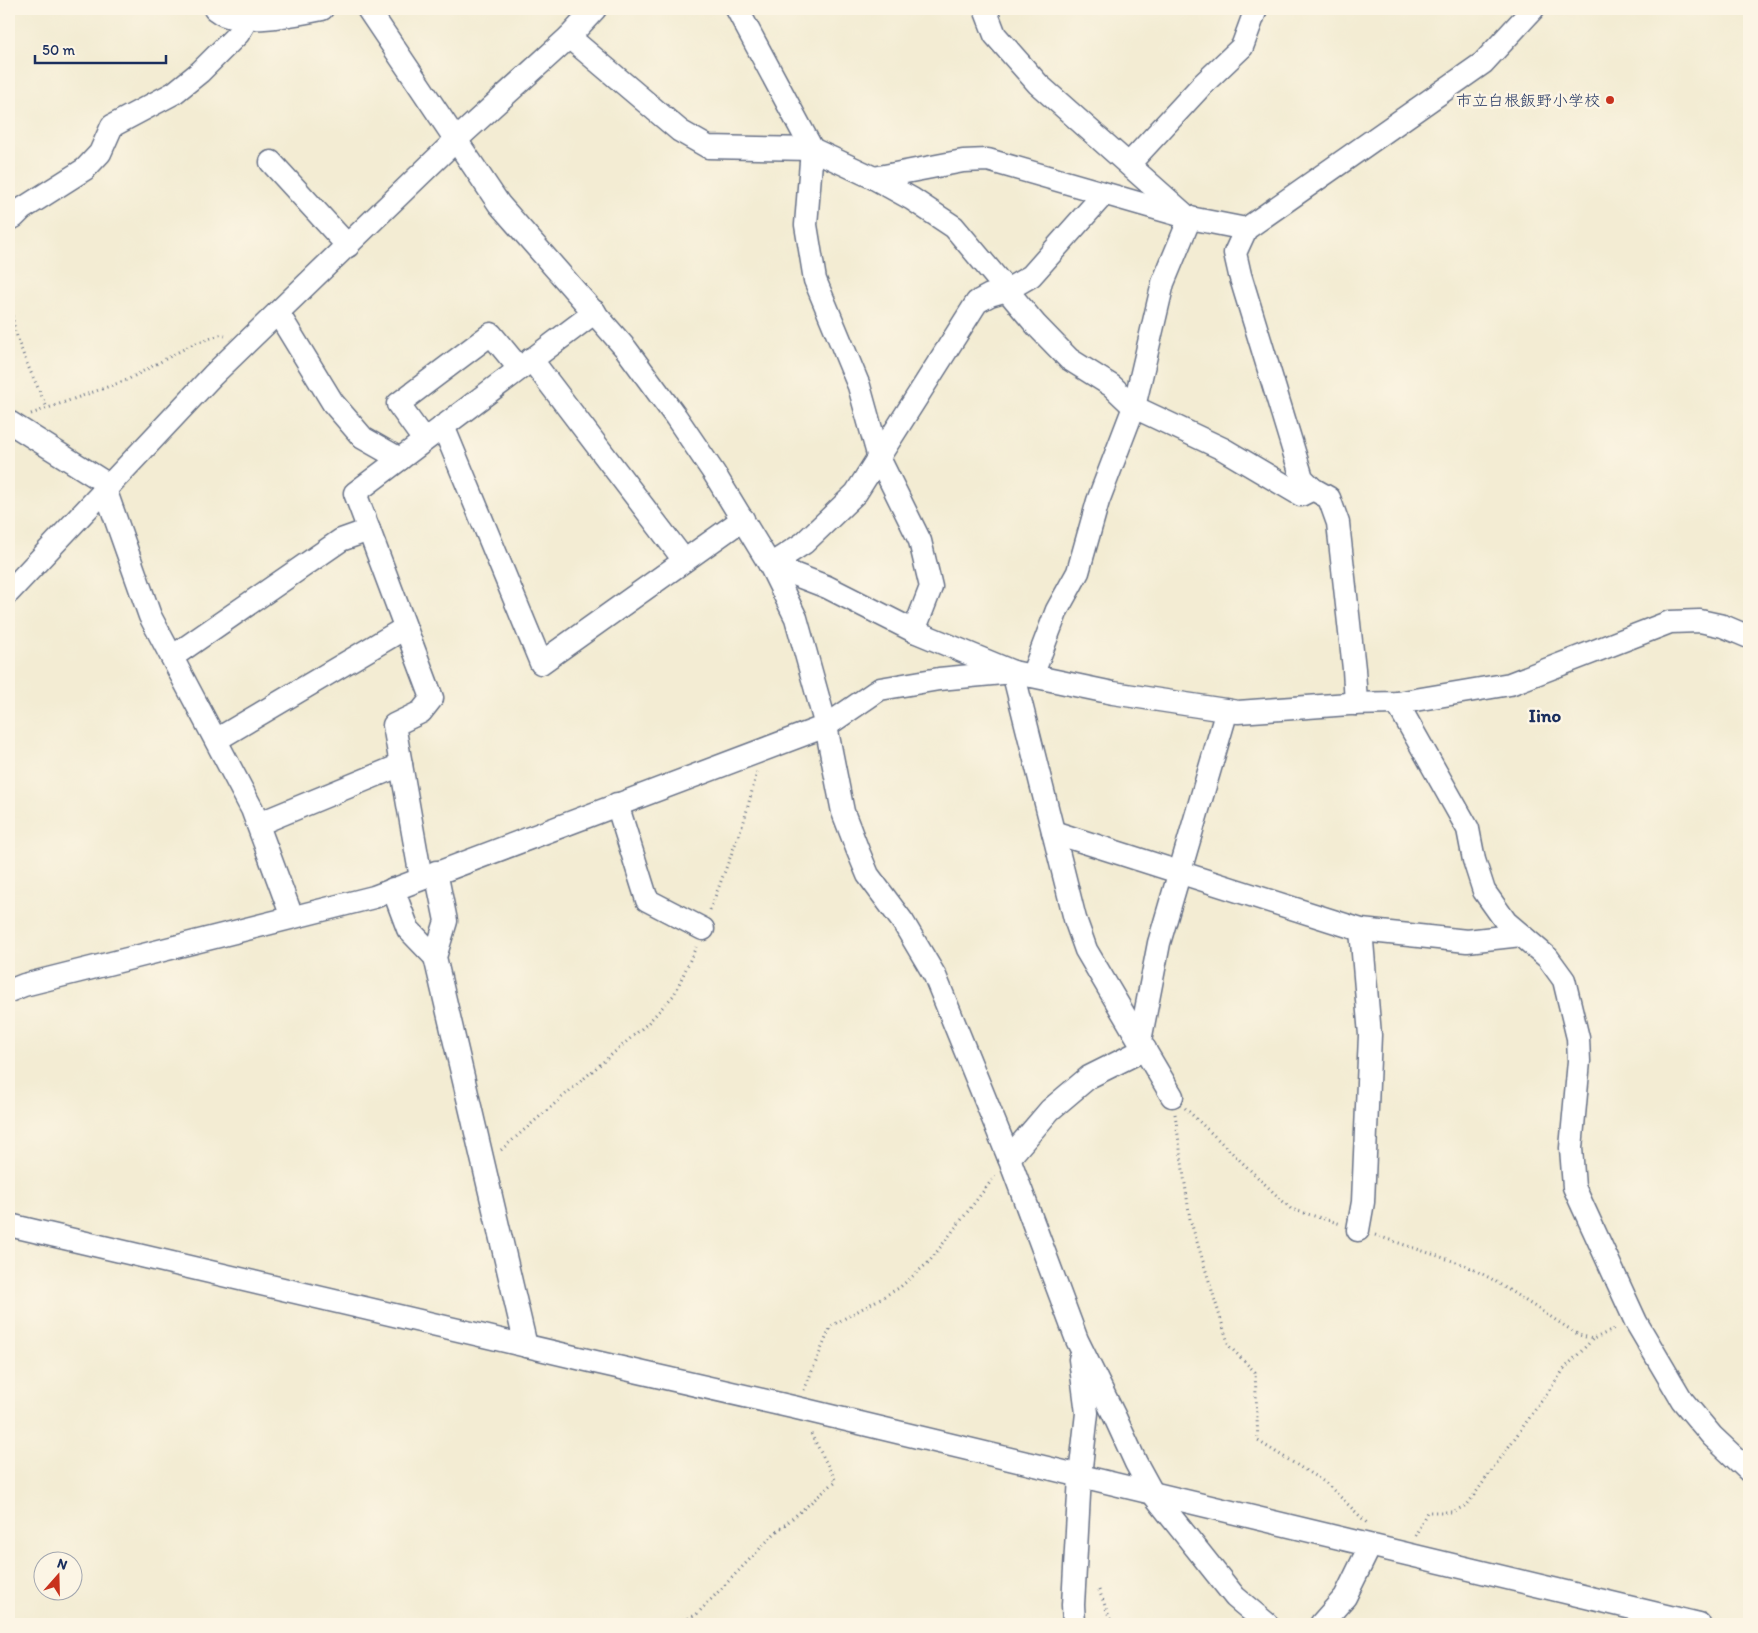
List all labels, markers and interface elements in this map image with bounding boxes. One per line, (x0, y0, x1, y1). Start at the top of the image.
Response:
scale bar (35, 32, 166, 64)
text: 50 m (42, 41, 75, 59)
place label: 市立白根飯野小学校 (1456, 91, 1600, 110)
marker: 市立白根飯野小学校 (1604, 94, 1616, 106)
district label: Iino (1529, 704, 1562, 727)
north arrow (32, 1550, 82, 1600)
text: N (55, 1555, 70, 1574)

